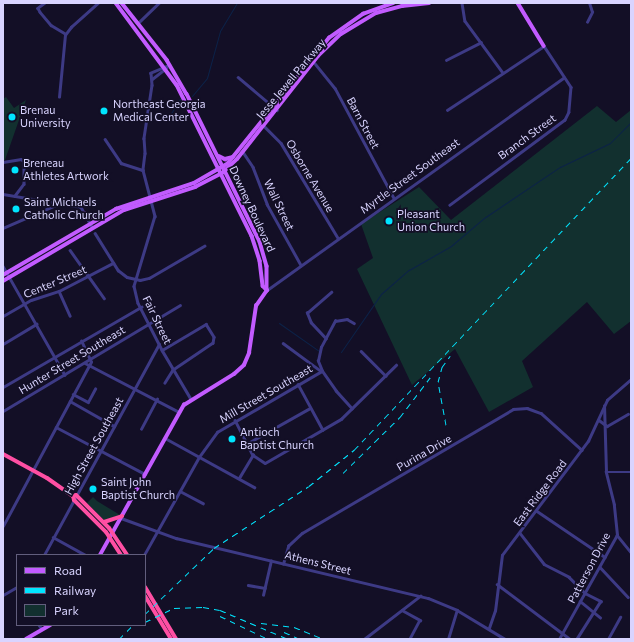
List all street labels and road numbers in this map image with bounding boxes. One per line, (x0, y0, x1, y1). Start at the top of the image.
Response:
street label: Jesse Jewell Parkway (254, 36, 328, 122)
street label: Barn Street (344, 95, 382, 151)
street label: Branch Street (495, 112, 559, 162)
street label: Myrtle Street Southeast (358, 135, 462, 217)
street label: Osborne Avenue (283, 137, 337, 215)
street label: Downey Boulevard (226, 164, 278, 254)
street label: Wall Street (261, 177, 297, 233)
street label: Center Street (21, 263, 89, 301)
street label: Fair Street (140, 294, 174, 346)
street label: Hunter Street Southeast (16, 323, 128, 397)
street label: Mill Street Southeast (217, 362, 315, 426)
street label: High Street Southeast (62, 395, 126, 497)
street label: Purina Drive (394, 432, 454, 474)
street label: East Ridge Road (511, 457, 569, 529)
street label: Patterson Drive (565, 530, 613, 606)
street label: Athens Street (283, 548, 353, 578)

